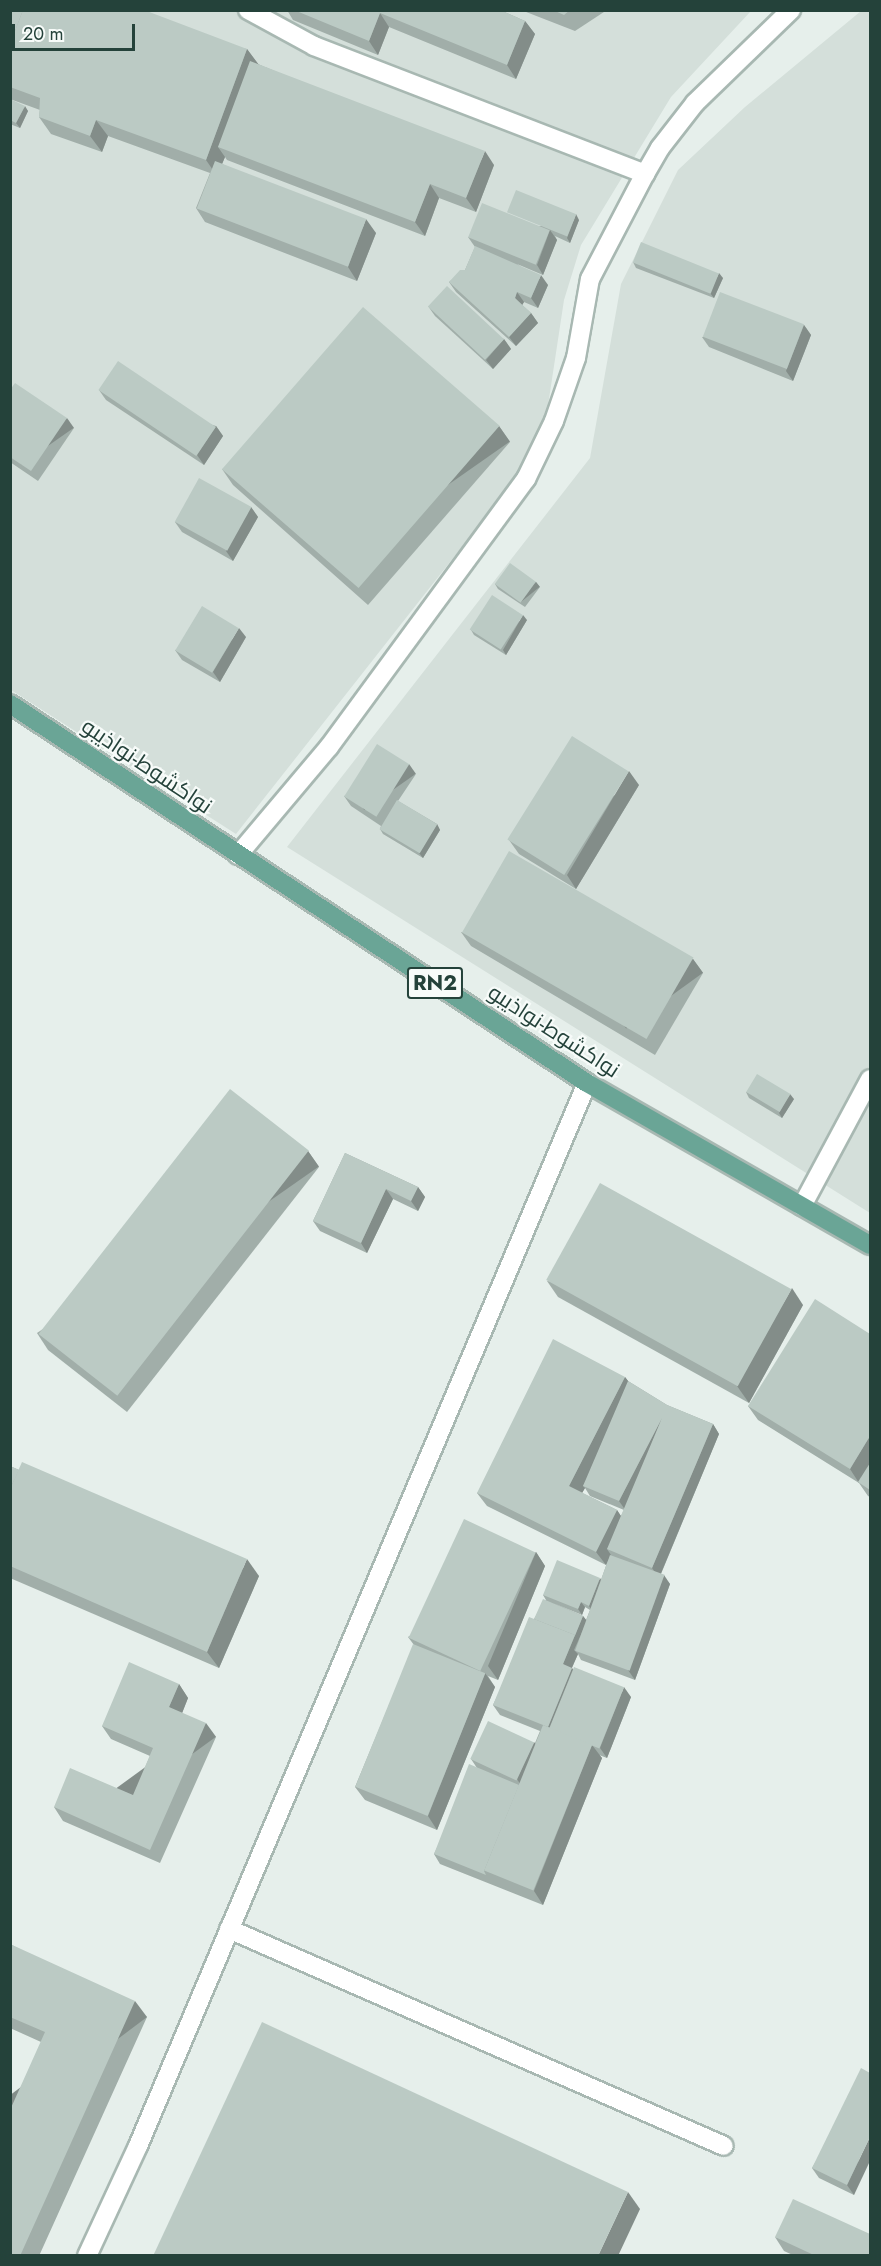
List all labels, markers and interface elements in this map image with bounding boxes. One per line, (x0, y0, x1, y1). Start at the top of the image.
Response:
scale bar (15, 12, 138, 50)
text: 20 m (23, 21, 63, 47)
street label: نواكشوط-نواذيبو (77, 713, 217, 819)
road number: RN2 (406, 965, 464, 1001)
street label: نواكشوط-نواذيبو (483, 979, 625, 1083)

